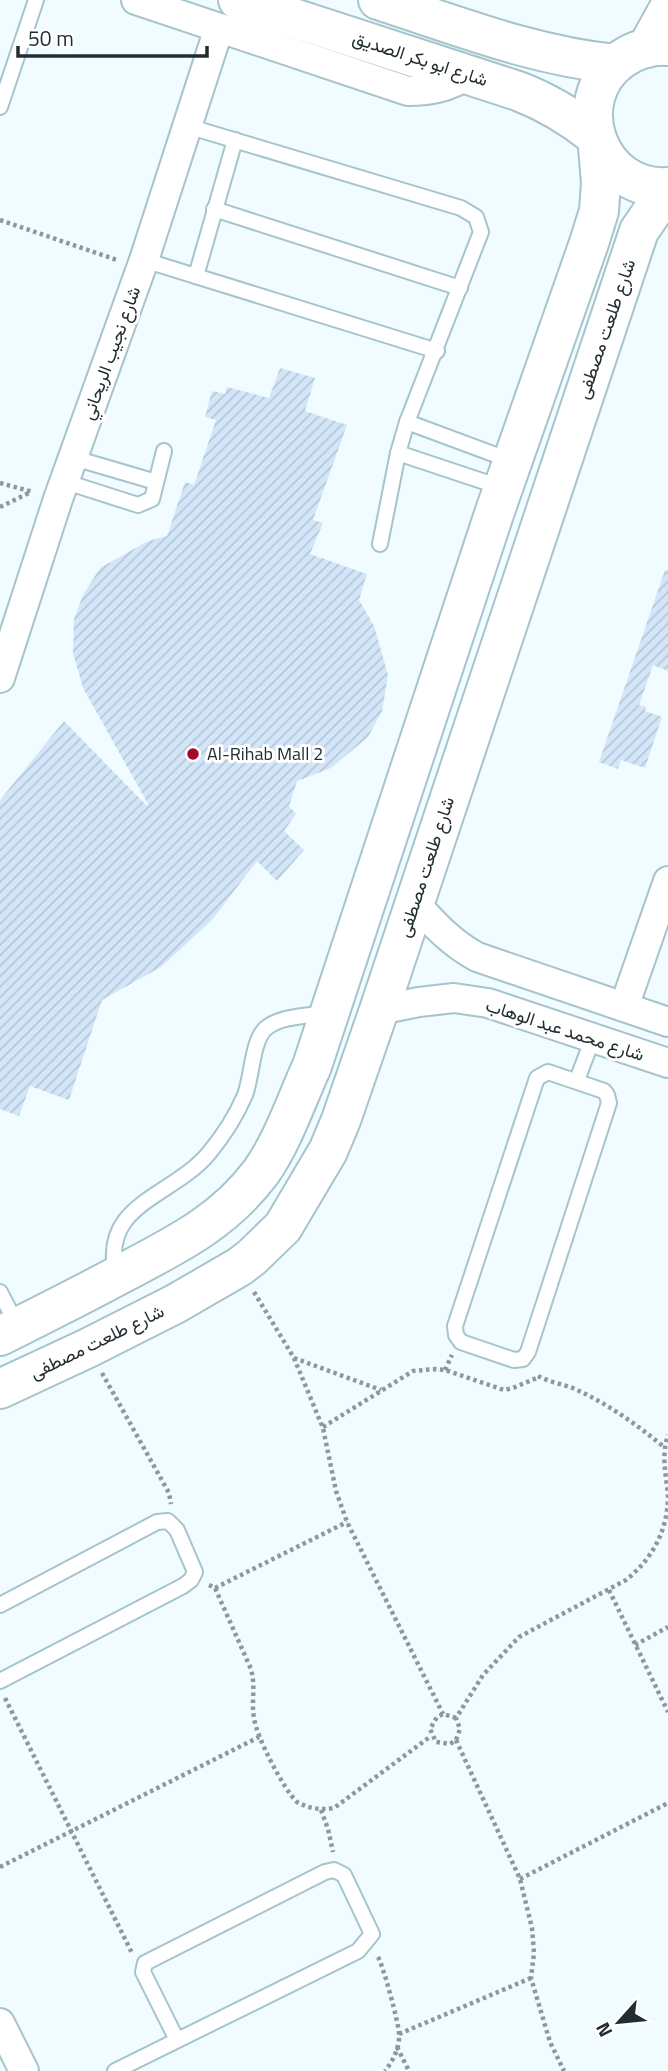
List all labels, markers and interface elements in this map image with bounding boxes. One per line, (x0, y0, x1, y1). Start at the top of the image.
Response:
scale bar (18, 14, 206, 58)
text: 50 m (28, 22, 74, 54)
street label: شارع ابو بكر الصديق (349, 24, 491, 93)
street label: شارع طلعت مصطفى (569, 255, 642, 402)
street label: شارع نجيب الريحاني (74, 282, 149, 424)
place label: Al-Rihab Mall 2 (207, 740, 323, 767)
marker: Al-Rihab Mall 2 (185, 746, 201, 762)
street label: شارع طلعت مصطفى (390, 793, 461, 941)
street label: شارع محمد عبد الوهاب (482, 991, 648, 1068)
street label: شارع طلعت مصطفى (25, 1297, 169, 1386)
north arrow (584, 1987, 654, 2057)
text: N (587, 2017, 619, 2042)

